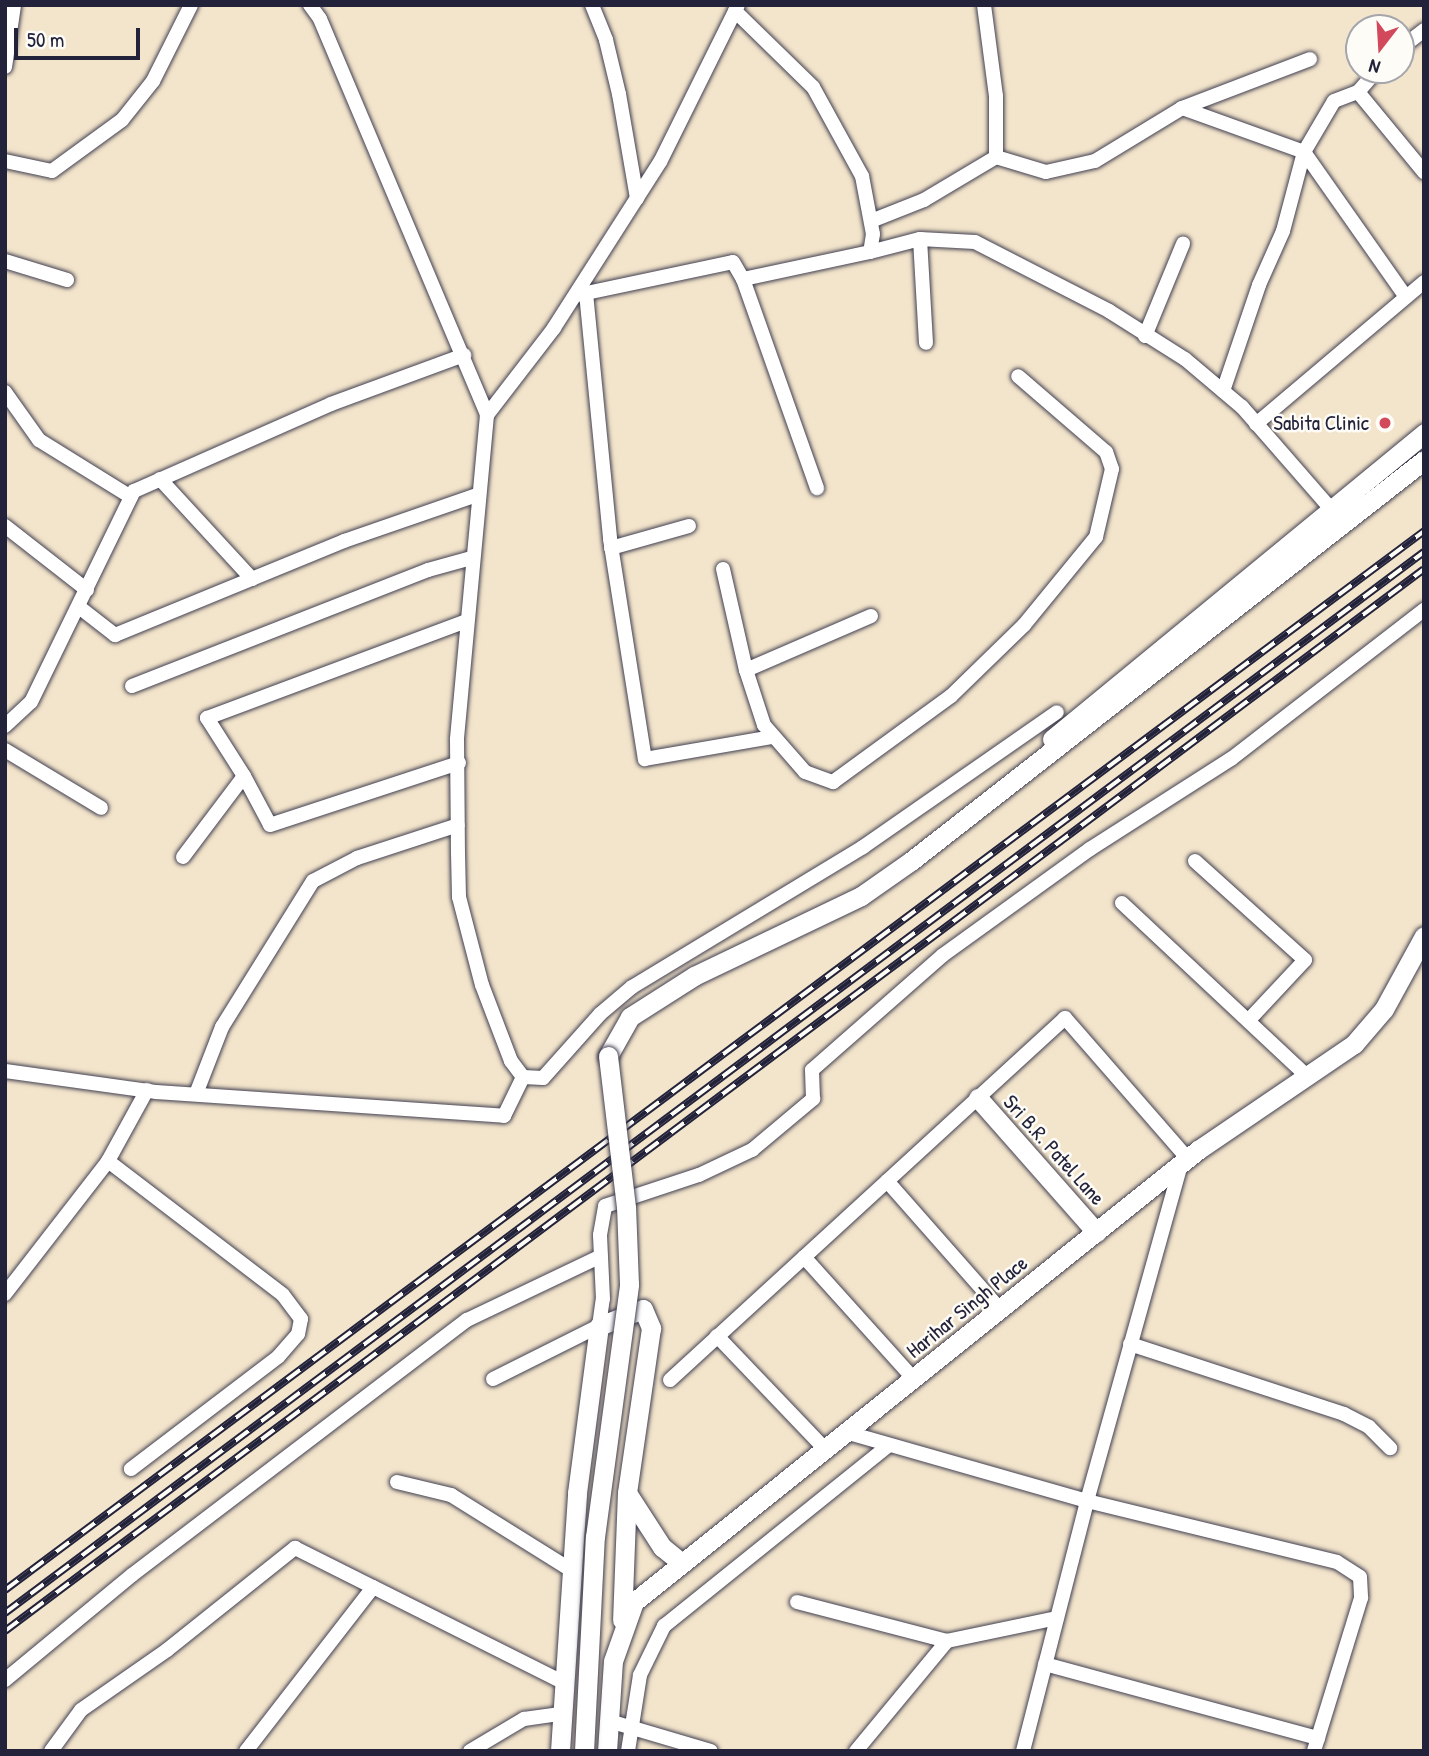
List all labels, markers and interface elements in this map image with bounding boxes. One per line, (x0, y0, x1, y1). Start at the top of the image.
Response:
scale bar (18, 14, 144, 58)
north arrow (1345, 14, 1415, 84)
text: 50 m (27, 25, 64, 54)
text: N (1366, 53, 1383, 81)
place label: Sabita Clinic (1273, 410, 1369, 436)
marker: Sabita Clinic (1375, 413, 1395, 433)
street label: Sri B.R. Patel Lane (998, 1090, 1110, 1210)
street label: Harihar Singh Place (902, 1251, 1032, 1363)

